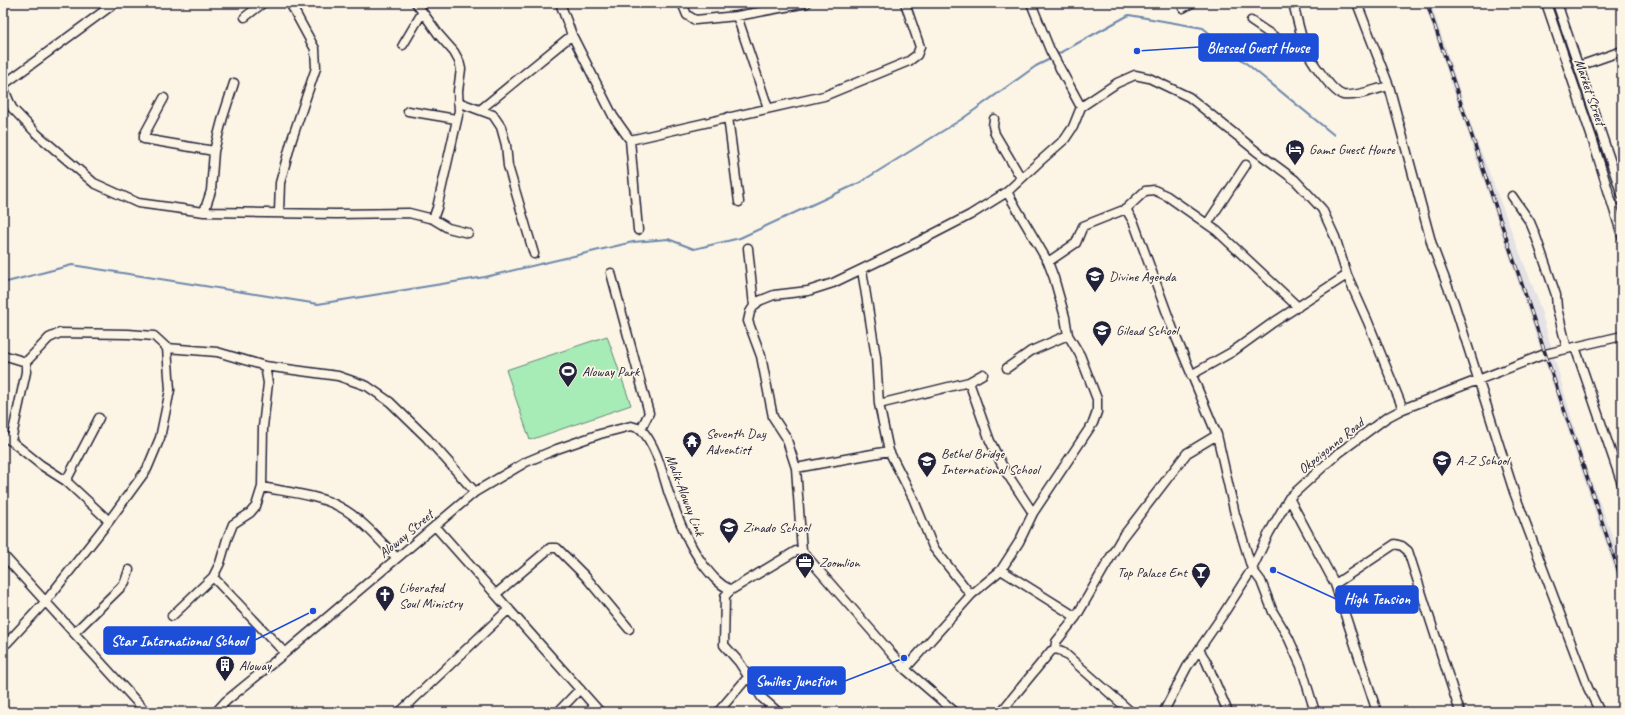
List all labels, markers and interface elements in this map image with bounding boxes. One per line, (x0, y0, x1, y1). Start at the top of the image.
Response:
callout: Blessed Guest House (1199, 34, 1318, 61)
text: Blessed Guest House (1207, 39, 1311, 58)
street label: Market Street (1571, 56, 1610, 130)
hotel icon: Gams Guest House (1284, 138, 1306, 166)
place label: Gams Guest House (1309, 141, 1396, 158)
school or university icon: Divine Agenda (1084, 265, 1106, 293)
place label: Divine Agenda (1109, 268, 1177, 285)
school or university icon: Gilead School (1091, 319, 1113, 347)
place label: Gilead School (1116, 322, 1181, 339)
sports icon: Aloway Park (557, 360, 579, 388)
place label: Aloway Park (582, 363, 640, 380)
street label: Okpoigonno Road (1295, 413, 1369, 478)
place label: Seventh Day Adventist (706, 425, 767, 458)
temple icon: Seventh Day Adventist (681, 430, 703, 458)
place label: Bethel Bridge International School (941, 445, 1042, 478)
school or university icon: A-Z School (1431, 449, 1453, 477)
school or university icon: Bethel Bridge International School (916, 450, 938, 478)
street label: Malik-Aloway Link (662, 452, 709, 539)
place label: A-Z School (1456, 452, 1511, 469)
street label: Aloway Street (375, 505, 438, 562)
school or university icon: Zinado School (718, 516, 740, 544)
place label: Zinado School (743, 519, 812, 536)
office icon: Zoomlion (794, 551, 816, 579)
place label: Zoomlion (819, 554, 861, 571)
bar icon: Top Palace Ent (1190, 561, 1212, 589)
place label: Top Palace Ent (1117, 564, 1188, 581)
place label: Liberated Soul Ministry (399, 579, 464, 612)
church icon: Liberated Soul Ministry (374, 584, 396, 612)
callout: High Tension (1336, 586, 1418, 613)
text: High Tension (1344, 590, 1411, 609)
callout: Star International School (104, 627, 255, 654)
text: Star International School (111, 632, 250, 651)
building icon: Aloway (214, 654, 236, 682)
place label: Aloway (239, 657, 272, 674)
callout: Smilies Junction (748, 667, 845, 694)
text: Smilies Junction (756, 672, 838, 691)

